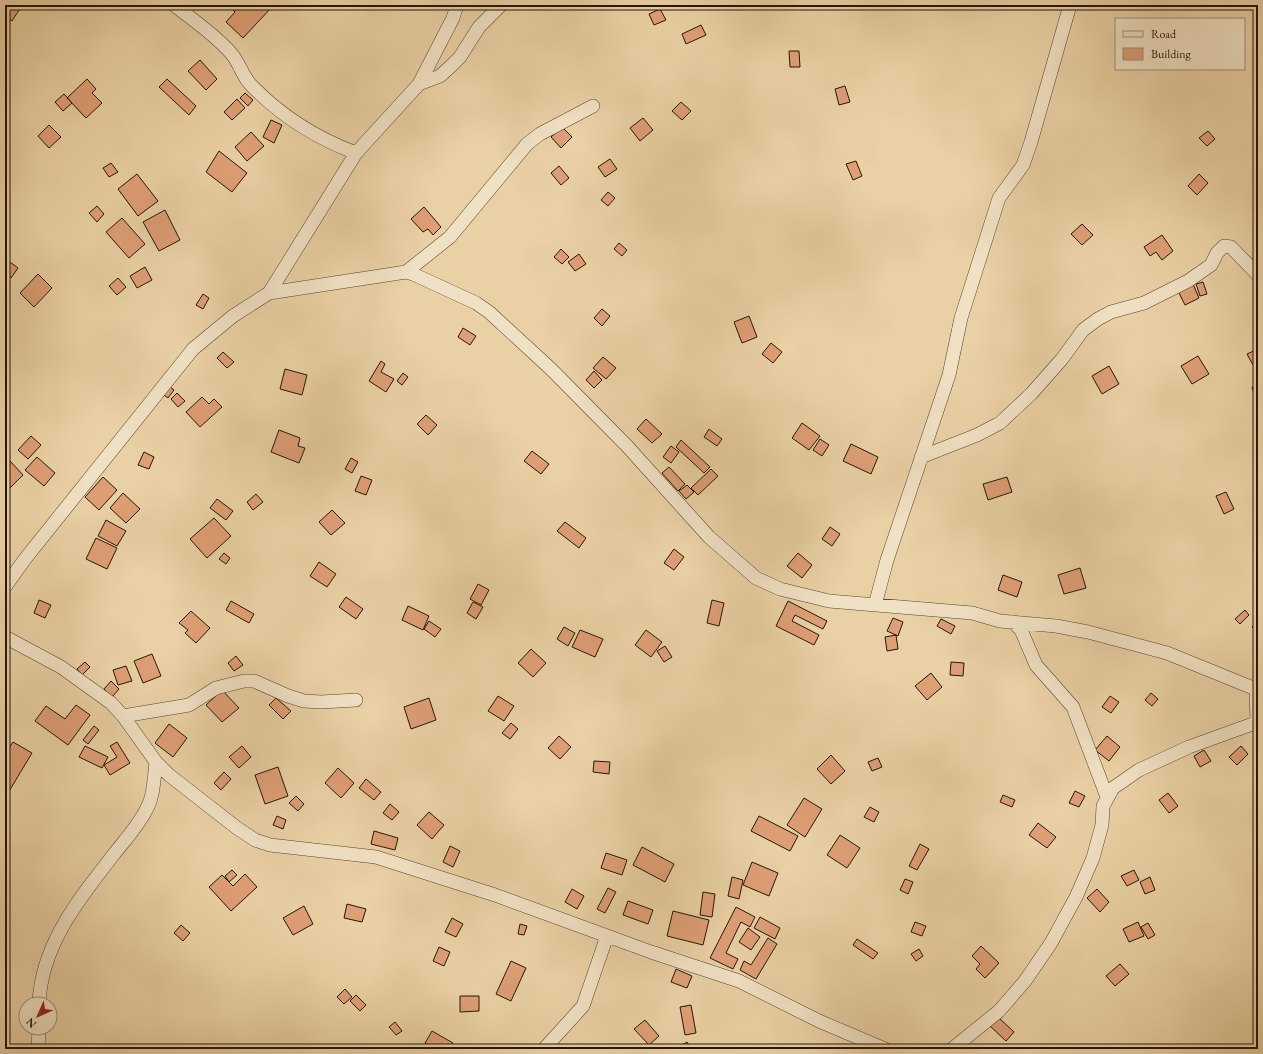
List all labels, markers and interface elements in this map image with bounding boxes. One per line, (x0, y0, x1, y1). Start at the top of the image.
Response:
legend (1115, 18, 1245, 70)
text: Road (1151, 26, 1177, 42)
text: Building (1151, 46, 1192, 62)
north arrow (18, 996, 58, 1036)
text: N (23, 1015, 39, 1031)

